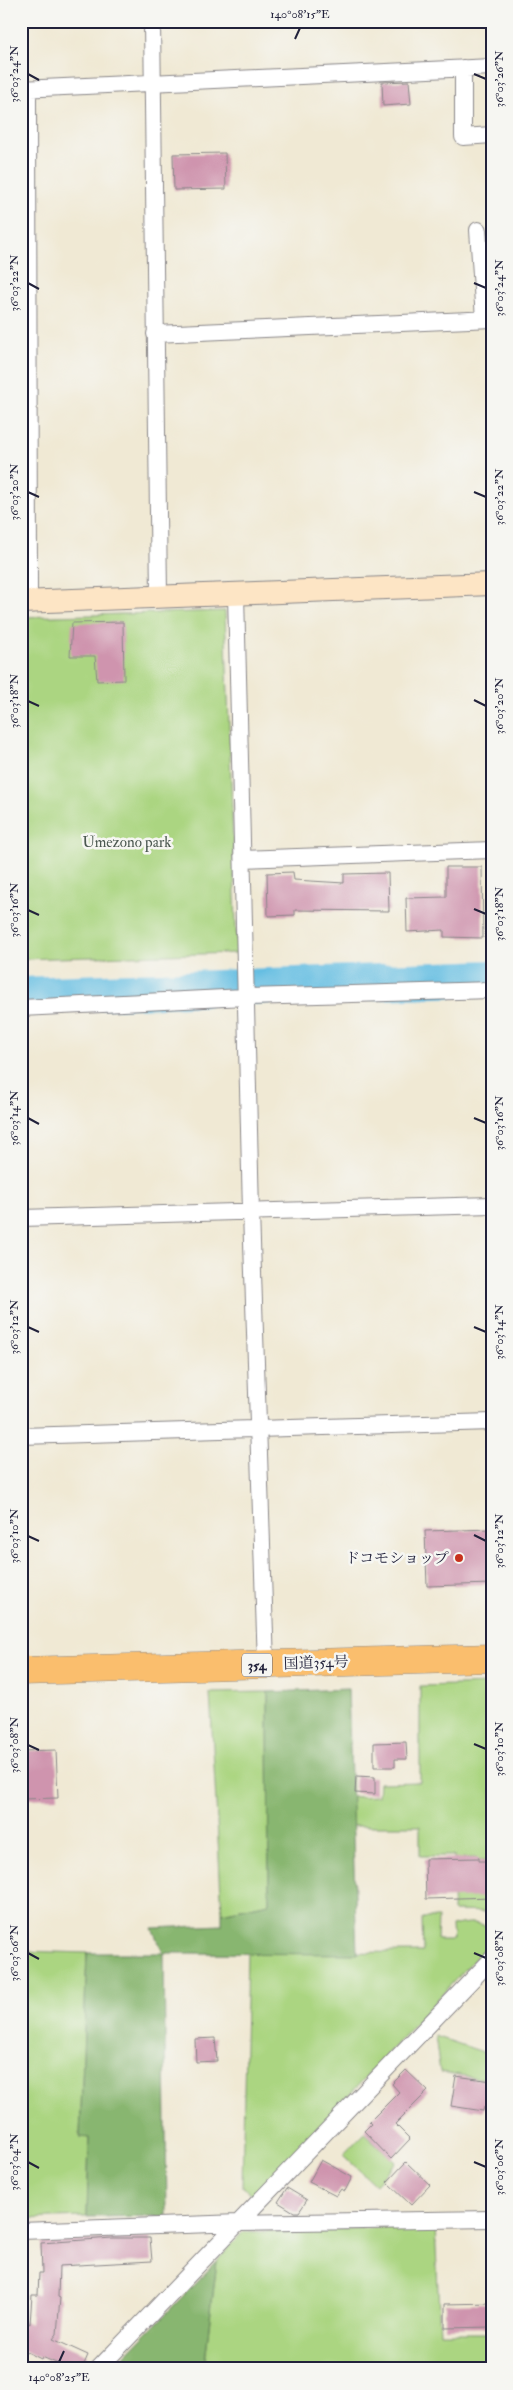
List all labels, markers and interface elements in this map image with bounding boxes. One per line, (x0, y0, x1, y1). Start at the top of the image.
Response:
text: 140°08'15"E (270, 7, 330, 22)
text: 36°03'24"N (7, 45, 22, 103)
text: 36°03'26"N (492, 50, 507, 107)
text: 36°03'22"N (7, 254, 22, 311)
text: 36°03'24"N (492, 259, 507, 317)
text: 36°03'20"N (7, 463, 22, 520)
text: 36°03'22"N (492, 468, 507, 525)
text: 36°03'18"N (7, 673, 22, 728)
text: 36°03'20"N (492, 677, 507, 734)
park label: Umezono park (82, 833, 172, 853)
text: 36°03'16"N (7, 882, 22, 937)
text: 36°03'18"N (492, 886, 507, 941)
text: 36°03'14"N (7, 1090, 22, 1146)
text: 36°03'16"N (492, 1095, 507, 1150)
text: 36°03'12"N (7, 1299, 22, 1355)
text: 36°03'14"N (492, 1304, 507, 1360)
text: 36°03'10"N (7, 1508, 22, 1564)
text: 36°03'12"N (492, 1513, 507, 1569)
place label: ドコモショップ (345, 1549, 449, 1568)
marker: ドコモショップ (453, 1552, 465, 1564)
street label: 国道354号 (283, 1652, 349, 1674)
road number: 354 (242, 1654, 272, 1676)
text: 36°03'08"N (7, 1717, 22, 1773)
text: 36°03'10"N (492, 1721, 507, 1777)
text: 36°03'06"N (7, 1924, 22, 1981)
text: 36°03'08"N (492, 1930, 507, 1986)
text: 36°03'04"N (7, 2133, 22, 2191)
text: 36°03'06"N (492, 2138, 507, 2195)
text: 140°08'25"E (28, 2370, 90, 2385)

